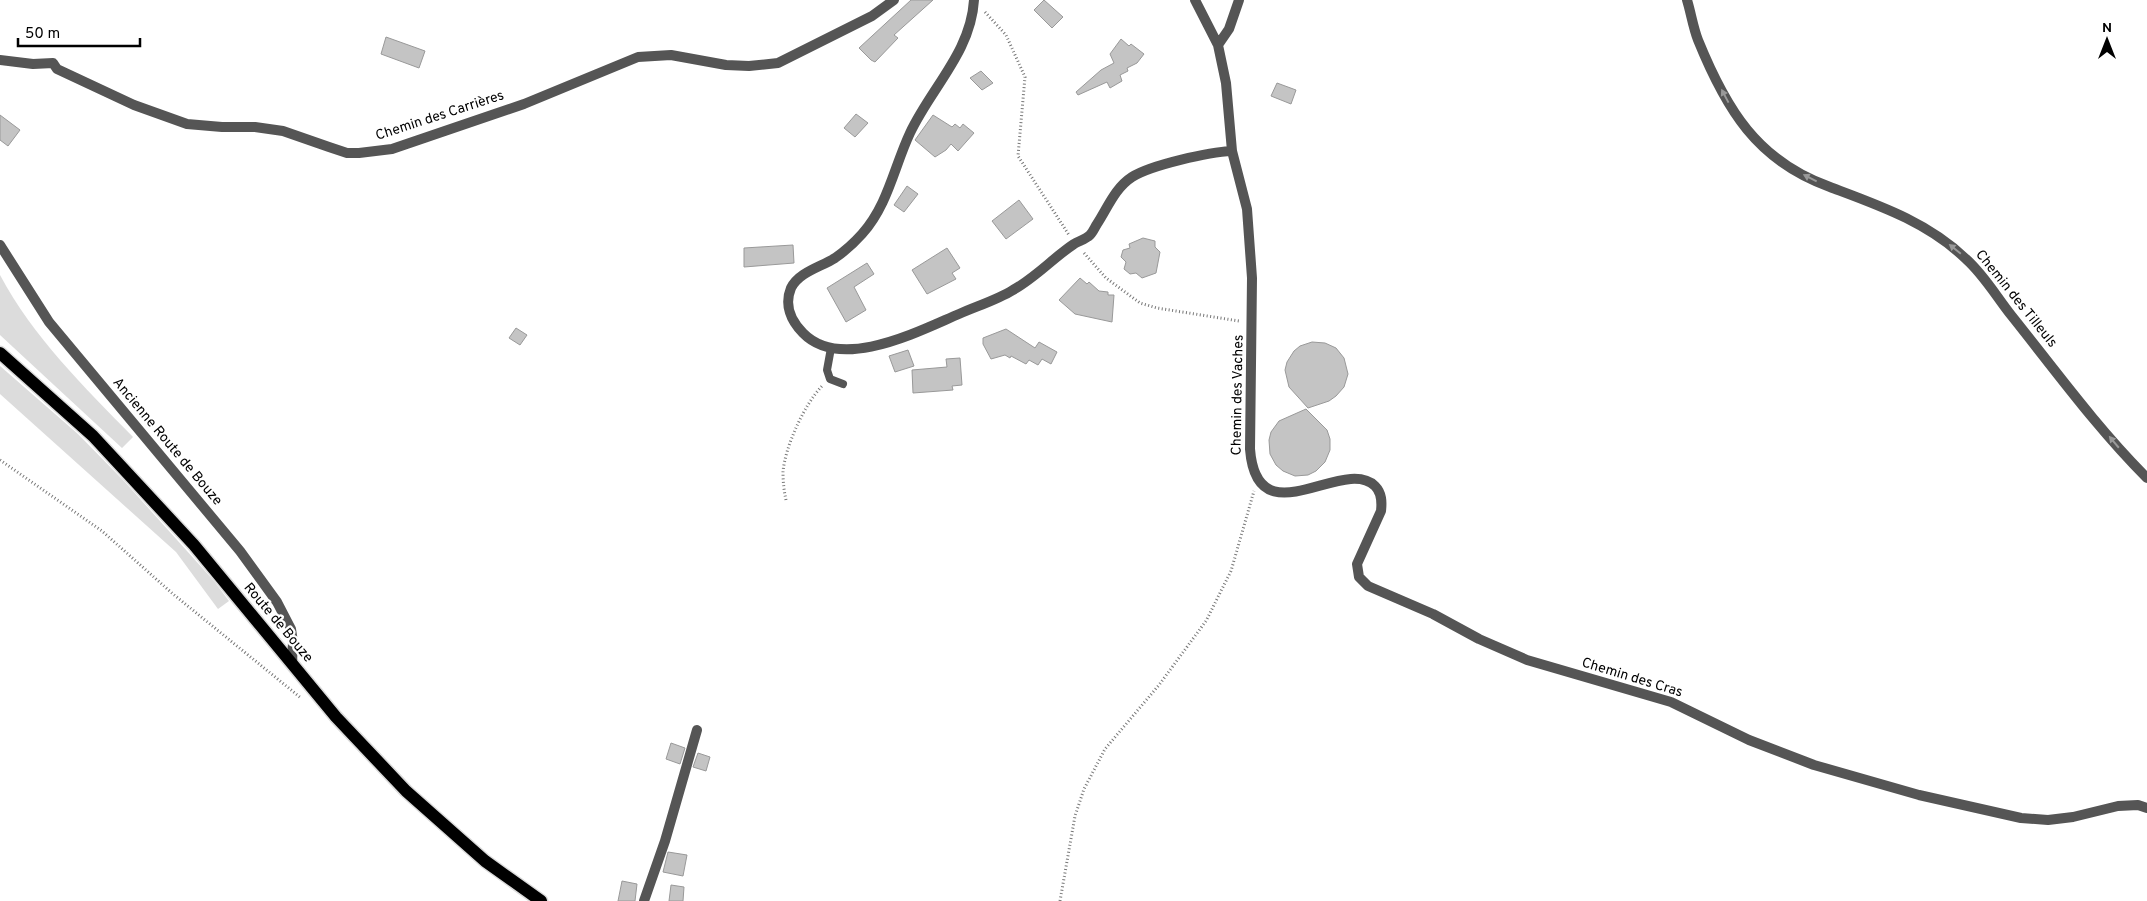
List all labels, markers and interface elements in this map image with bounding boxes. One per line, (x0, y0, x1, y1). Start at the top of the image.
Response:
scale bar (18, 15, 140, 47)
north arrow (2082, 15, 2132, 65)
text: N (2102, 20, 2112, 37)
text: 50 m (25, 25, 60, 44)
street label: Chemin des Carrières (374, 87, 506, 145)
one-way arrow (1721, 89, 1729, 103)
one-way arrow (1803, 174, 1817, 182)
one-way arrow (1949, 244, 1962, 255)
street label: Chemin des Tilleuls (1971, 247, 2061, 351)
street label: Chemin des Vaches (1228, 334, 1248, 456)
street label: Ancienne Route de Bouze (109, 375, 225, 509)
one-way arrow (2108, 436, 2119, 449)
street label: Route de Bouze (240, 580, 316, 666)
street label: Chemin des Cras (1579, 655, 1685, 701)

